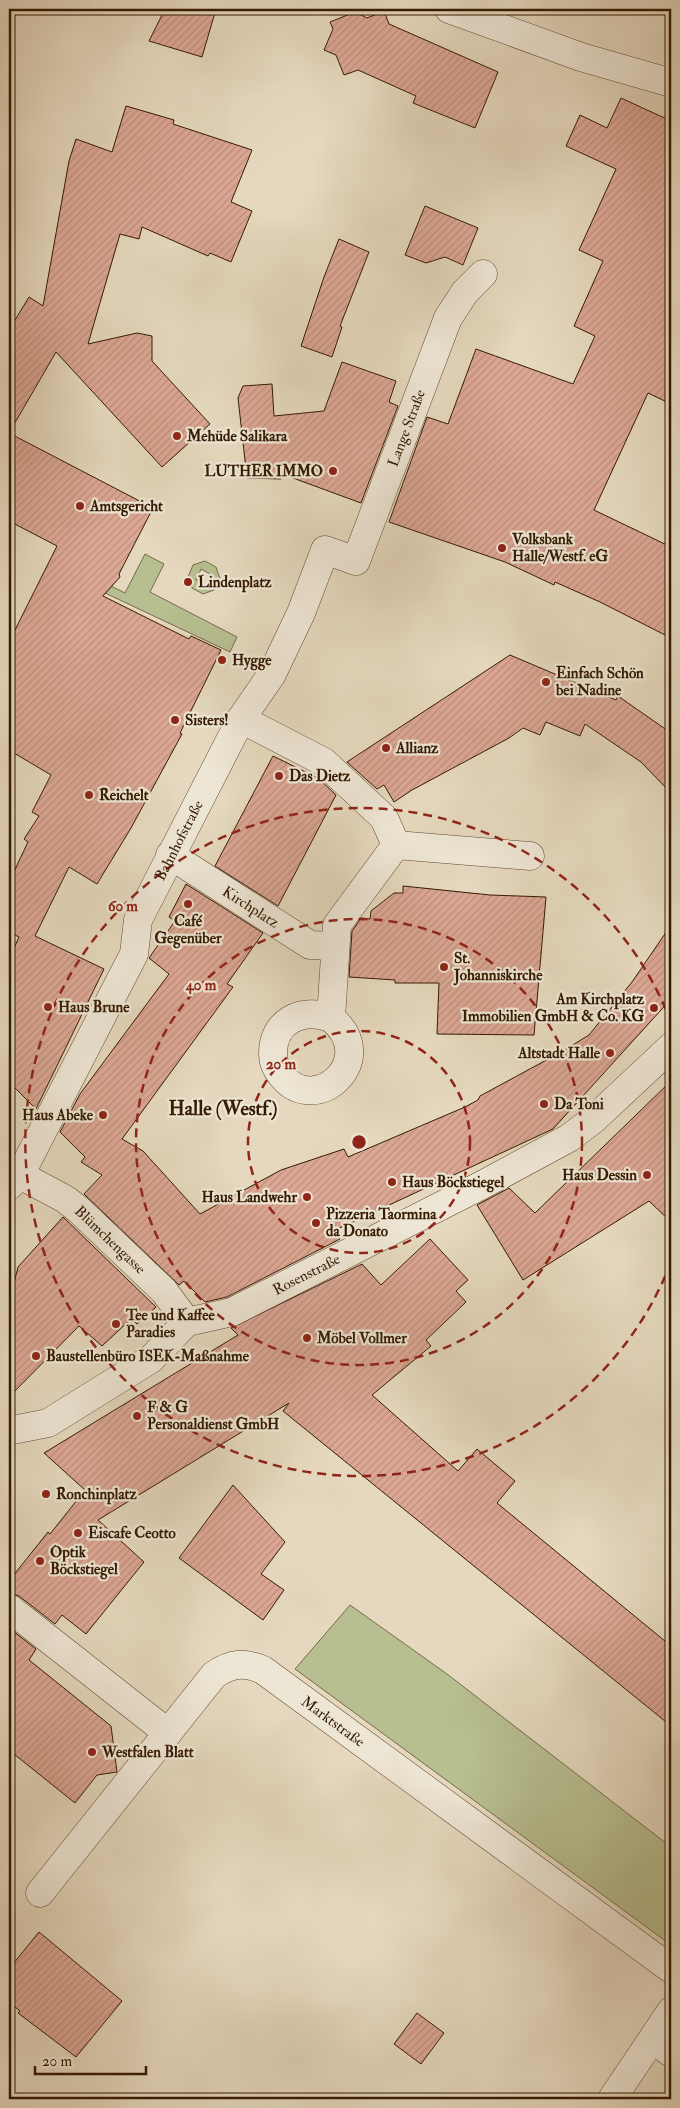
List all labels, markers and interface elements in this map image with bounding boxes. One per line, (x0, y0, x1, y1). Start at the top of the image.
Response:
street label: Lange Straße (384, 387, 430, 469)
place label: Mehüde Salikara (186, 427, 288, 446)
marker: Mehüde Salikara (171, 430, 183, 442)
place label: LUTHER IMMO (205, 462, 323, 481)
marker: LUTHER IMMO (327, 465, 339, 477)
place label: Amtsgericht (89, 497, 163, 517)
marker: Amtsgericht (74, 500, 86, 512)
place label: Volksbank Halle/Westf. eG (511, 530, 609, 566)
marker: Volksbank Halle/Westf. eG (496, 542, 508, 554)
place label: Lindenplatz (198, 573, 272, 593)
marker: Lindenplatz (182, 576, 194, 588)
place label: Hygge (232, 651, 272, 671)
marker: Hygge (216, 654, 228, 666)
place label: Einfach Schön bei Nadine (555, 664, 644, 700)
marker: Einfach Schön bei Nadine (540, 676, 552, 688)
place label: Sisters! (185, 711, 229, 730)
marker: Sisters! (169, 714, 181, 726)
place label: Allianz (395, 739, 439, 758)
marker: Allianz (380, 742, 392, 754)
place label: Das Dietz (289, 767, 351, 786)
marker: Das Dietz (273, 770, 285, 782)
place label: Reichelt (99, 786, 149, 805)
marker: Reichelt (83, 789, 95, 801)
street label: Bahnhofstraße (151, 797, 208, 884)
street label: Kirchplatz (219, 882, 282, 933)
text: 60 m (108, 897, 138, 916)
marker: Café Gegenüber (182, 898, 194, 910)
place label: Café Gegenüber (154, 912, 222, 949)
place label: St. Johanniskirche (453, 949, 543, 986)
marker: St. Johanniskirche (438, 961, 450, 973)
text: 40 m (185, 976, 217, 995)
place label: Am Kirchplatz Immobilien GmbH & Co. KG (462, 990, 645, 1026)
place label: Haus Brune (58, 998, 130, 1017)
marker: Haus Brune (42, 1001, 54, 1013)
marker: Am Kirchplatz Immobilien GmbH & Co. KG (648, 1002, 660, 1014)
place label: Altstadt Halle (517, 1044, 601, 1063)
marker: Altstadt Halle (604, 1047, 616, 1059)
text: 20 m (266, 1055, 296, 1074)
place label: Da Toni (554, 1095, 604, 1114)
district label: Halle (Westf.) (168, 1096, 278, 1121)
marker: Da Toni (538, 1098, 550, 1110)
place label: Haus Abeke (22, 1106, 94, 1125)
marker: Haus Abeke (97, 1109, 109, 1121)
centre of rings (350, 1133, 368, 1151)
place label: Haus Dessin (562, 1166, 637, 1185)
marker: Haus Dessin (641, 1169, 653, 1181)
place label: Haus Böckstiegel (402, 1173, 505, 1193)
marker: Haus Böckstiegel (386, 1176, 398, 1188)
place label: Haus Landwehr (202, 1188, 297, 1207)
marker: Haus Landwehr (301, 1191, 313, 1203)
street label: Blümchengasse (70, 1202, 149, 1278)
place label: Pizzeria Taormina da Donato (326, 1205, 437, 1241)
marker: Pizzeria Taormina da Donato (310, 1217, 322, 1229)
street label: Rosenstraße (270, 1250, 343, 1300)
place label: Tee und Kaffee Paradies (125, 1306, 215, 1342)
marker: Tee und Kaffee Paradies (110, 1318, 122, 1330)
place label: Möbel Vollmer (316, 1329, 407, 1348)
marker: Möbel Vollmer (301, 1332, 313, 1344)
place label: Baustellenbüro ISEK-Maßnahme (46, 1347, 250, 1366)
marker: Baustellenbüro ISEK-Maßnahme (30, 1350, 42, 1362)
place label: F & G Personaldienst GmbH (147, 1398, 279, 1434)
marker: F & G Personaldienst GmbH (131, 1410, 143, 1422)
place label: Ronchinplatz (56, 1485, 137, 1505)
marker: Ronchinplatz (40, 1488, 52, 1500)
place label: Eiscafe Ceotto (88, 1524, 177, 1543)
marker: Eiscafe Ceotto (72, 1527, 84, 1539)
place label: Optik Böckstiegel (50, 1543, 118, 1580)
marker: Optik Böckstiegel (34, 1555, 46, 1567)
street label: Marktstraße (297, 1692, 368, 1751)
place label: Westfalen Blatt (101, 1743, 194, 1762)
marker: Westfalen Blatt (86, 1746, 98, 1758)
scale bar (35, 2043, 146, 2075)
text: 20 m (42, 2052, 72, 2071)

